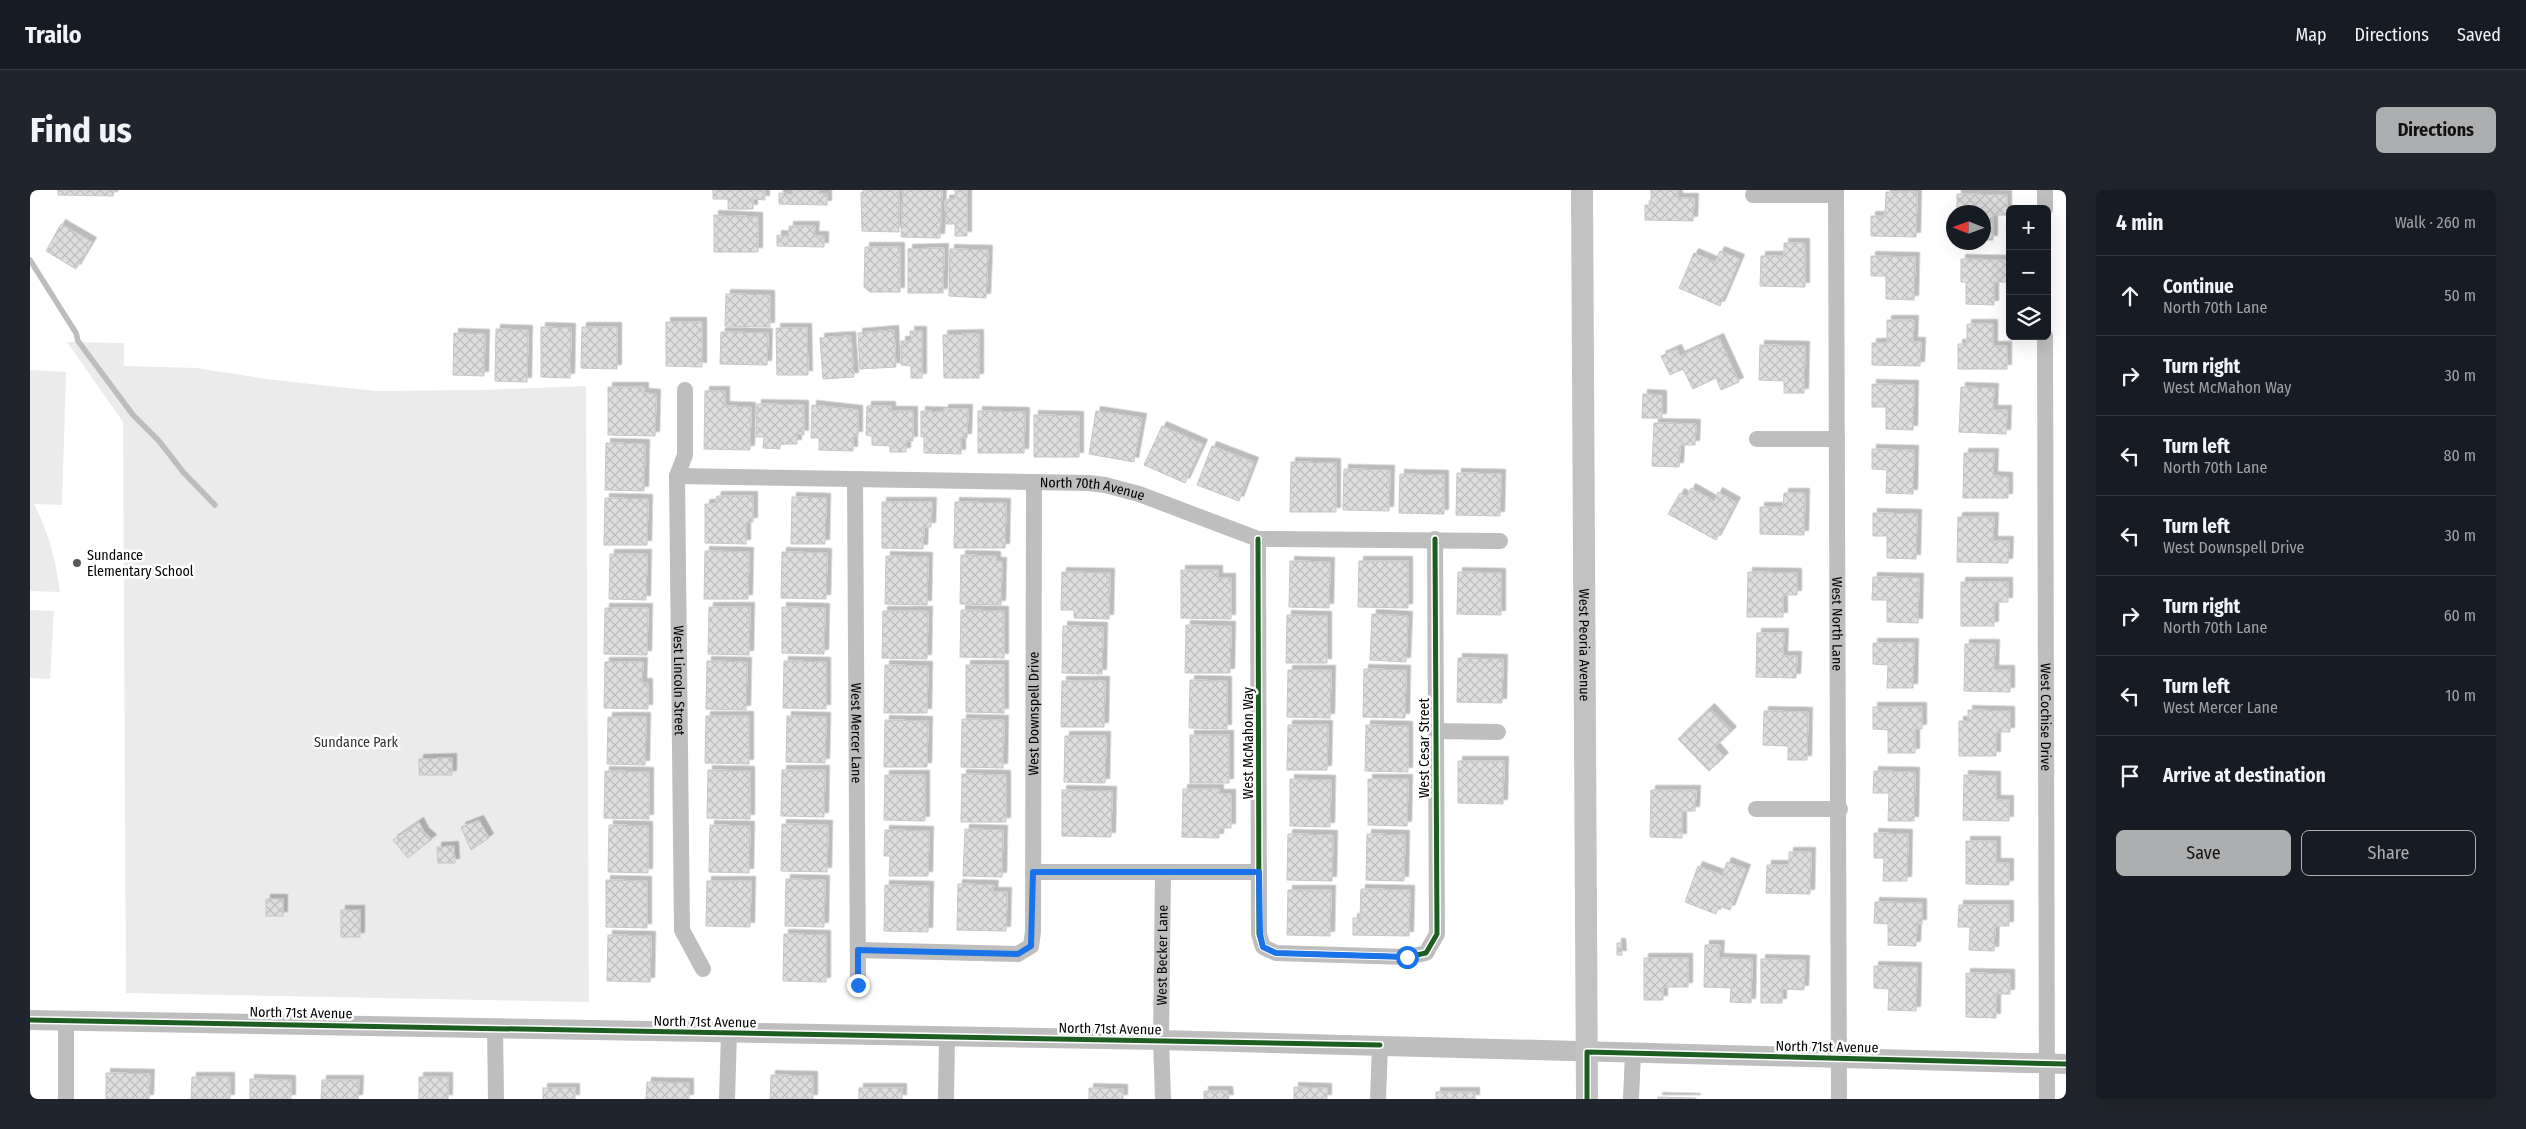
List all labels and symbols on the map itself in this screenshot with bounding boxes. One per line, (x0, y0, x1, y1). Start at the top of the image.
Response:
north arrow (1946, 205, 1991, 250)
street label: North 70th Avenue (1040, 474, 1147, 504)
place label: Sundance Elementary School (87, 547, 194, 580)
marker: Sundance Elementary School (71, 557, 83, 569)
street label: West North Lane (1829, 577, 1846, 671)
street label: West Peoria Avenue (1576, 588, 1593, 702)
street label: West Lincoln Street (670, 625, 688, 736)
street label: West Downspell Drive (1025, 651, 1042, 775)
street label: West Cochise Drive (2037, 663, 2055, 771)
street label: West Mercer Lane (848, 683, 865, 783)
street label: West McMahon Way (1240, 686, 1257, 799)
street label: West Cesar Street (1416, 697, 1433, 798)
park label: Sundance Park (314, 734, 399, 751)
street label: West Becker Lane (1153, 905, 1171, 1005)
route start (1396, 946, 1419, 969)
route end (847, 974, 870, 997)
street label: North 71st Avenue (249, 1004, 353, 1022)
street label: North 71st Avenue (653, 1013, 757, 1031)
street label: North 71st Avenue (1058, 1020, 1162, 1038)
street label: North 71st Avenue (1775, 1038, 1879, 1056)

